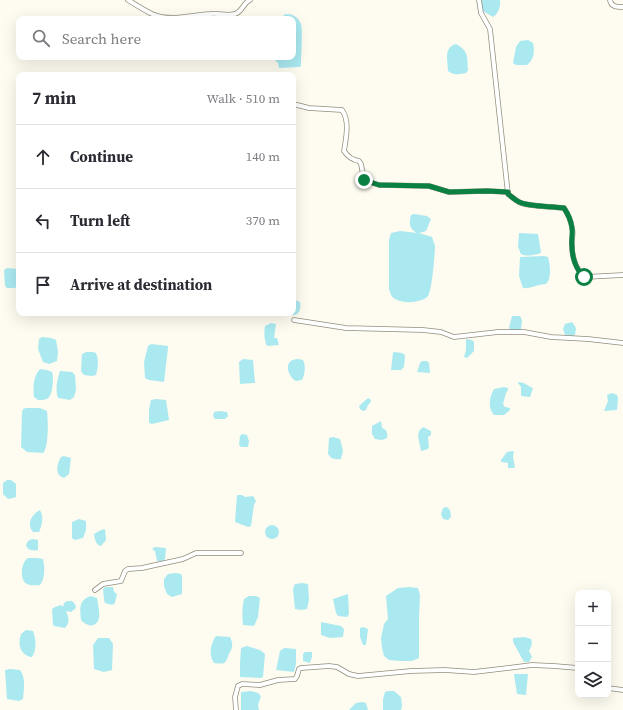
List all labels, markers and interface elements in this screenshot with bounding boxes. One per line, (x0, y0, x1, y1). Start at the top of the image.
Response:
search box (16, 16, 296, 60)
icon: search (30, 27, 52, 49)
text: Search here (62, 28, 141, 49)
text: 7 min (32, 86, 76, 110)
text: Walk · 510 m (207, 90, 280, 107)
icon: ahead (32, 146, 54, 168)
text: Continue (70, 146, 133, 167)
text: 140 m (246, 148, 280, 165)
route end (355, 171, 373, 189)
icon: left (32, 210, 54, 232)
text: Turn left (70, 210, 130, 231)
text: 370 m (246, 212, 280, 229)
route start (575, 268, 593, 286)
icon: arrive (32, 274, 54, 296)
text: Arrive at destination (70, 274, 212, 295)
map controls (575, 590, 611, 698)
button: + (575, 590, 611, 626)
button: − (575, 626, 611, 662)
button: layers (575, 662, 611, 698)

